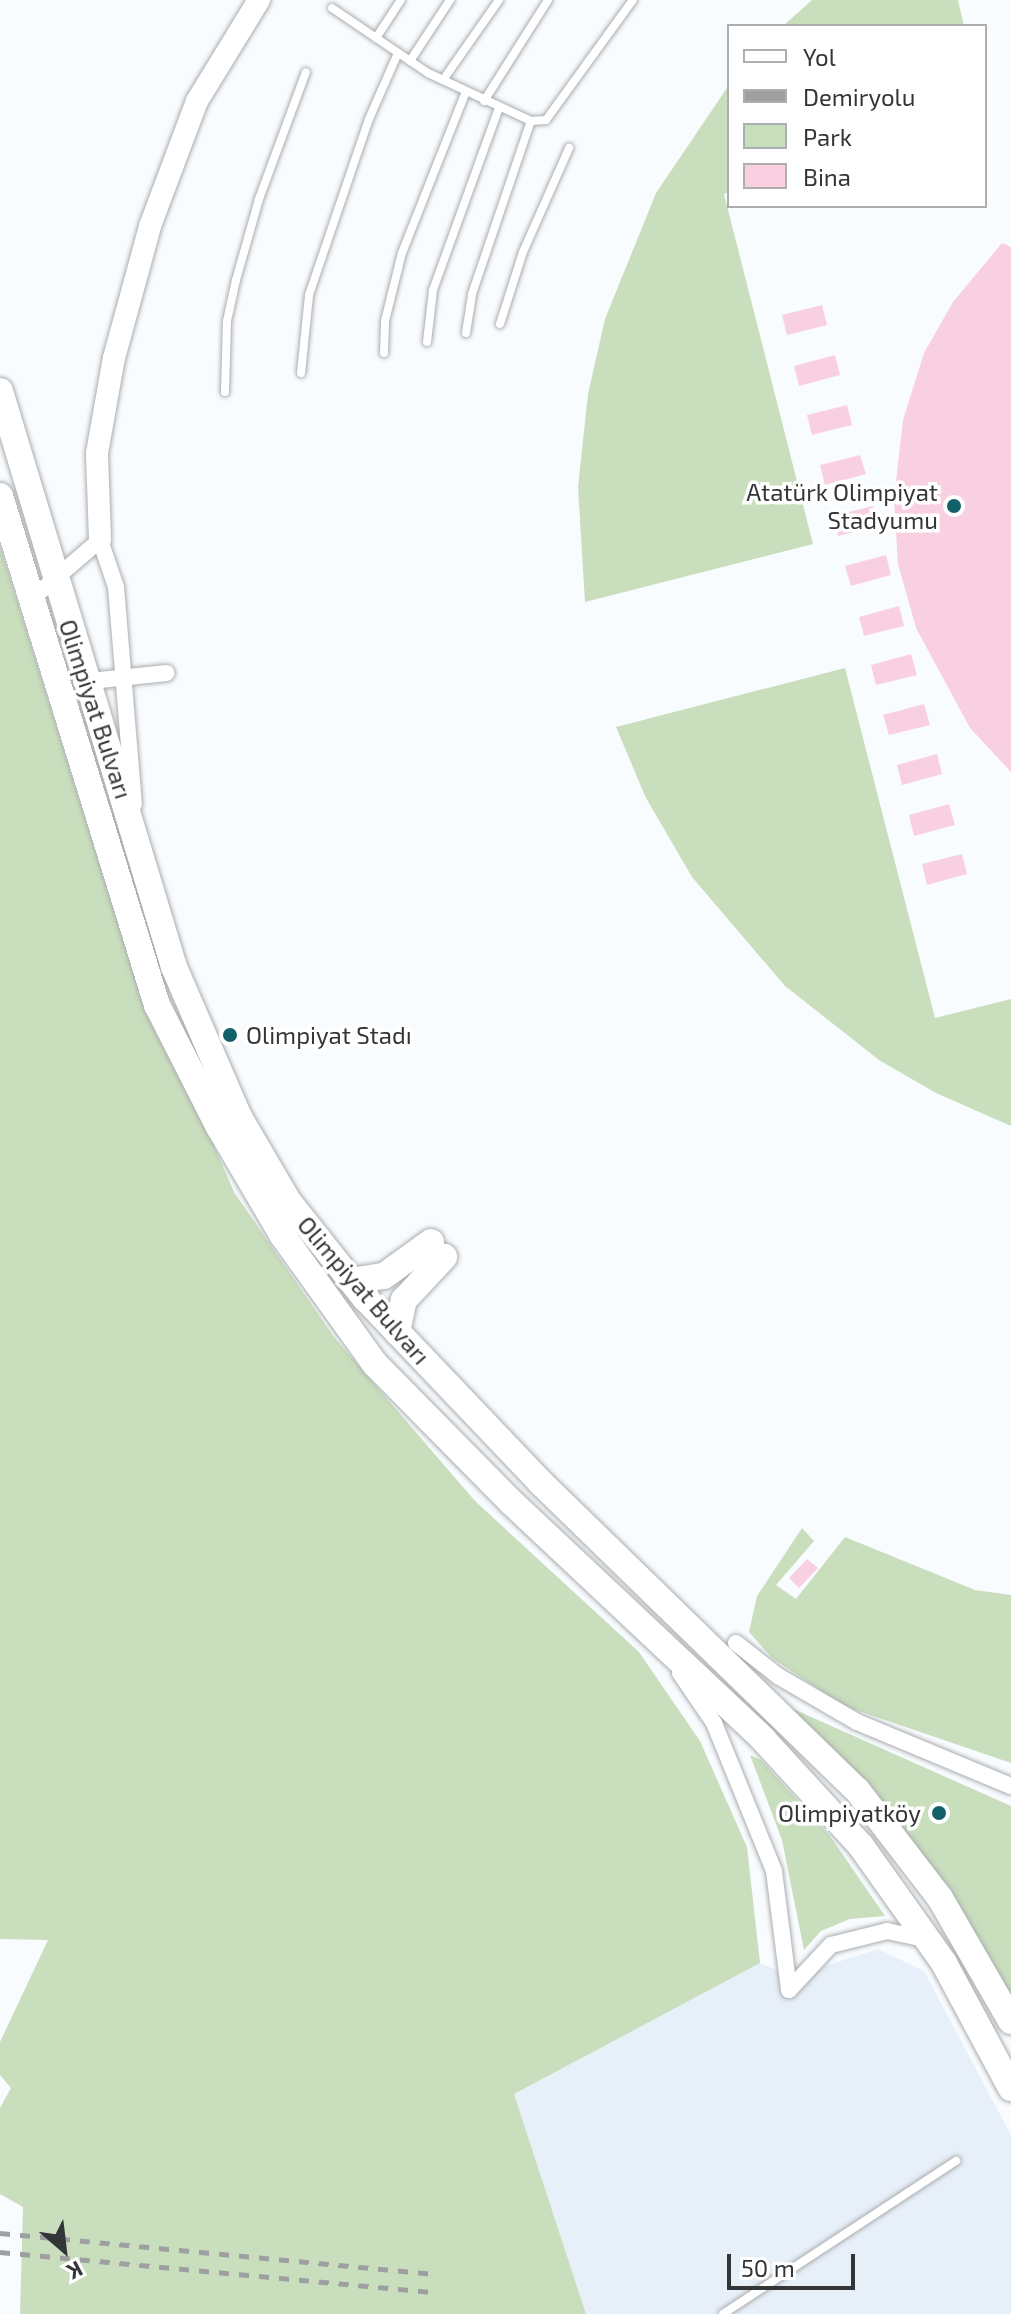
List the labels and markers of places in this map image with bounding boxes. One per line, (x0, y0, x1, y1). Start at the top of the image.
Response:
place label: Atatürk Olimpiyat Stadyumu (746, 478, 938, 534)
marker: Atatürk Olimpiyat Stadyumu (945, 497, 963, 515)
place label: Olimpiyat Stadı (246, 1021, 412, 1049)
marker: Olimpiyat Stadı (221, 1026, 239, 1044)
place label: Olimpiyatköy (778, 1799, 921, 1827)
marker: Olimpiyatköy (928, 1802, 950, 1824)

